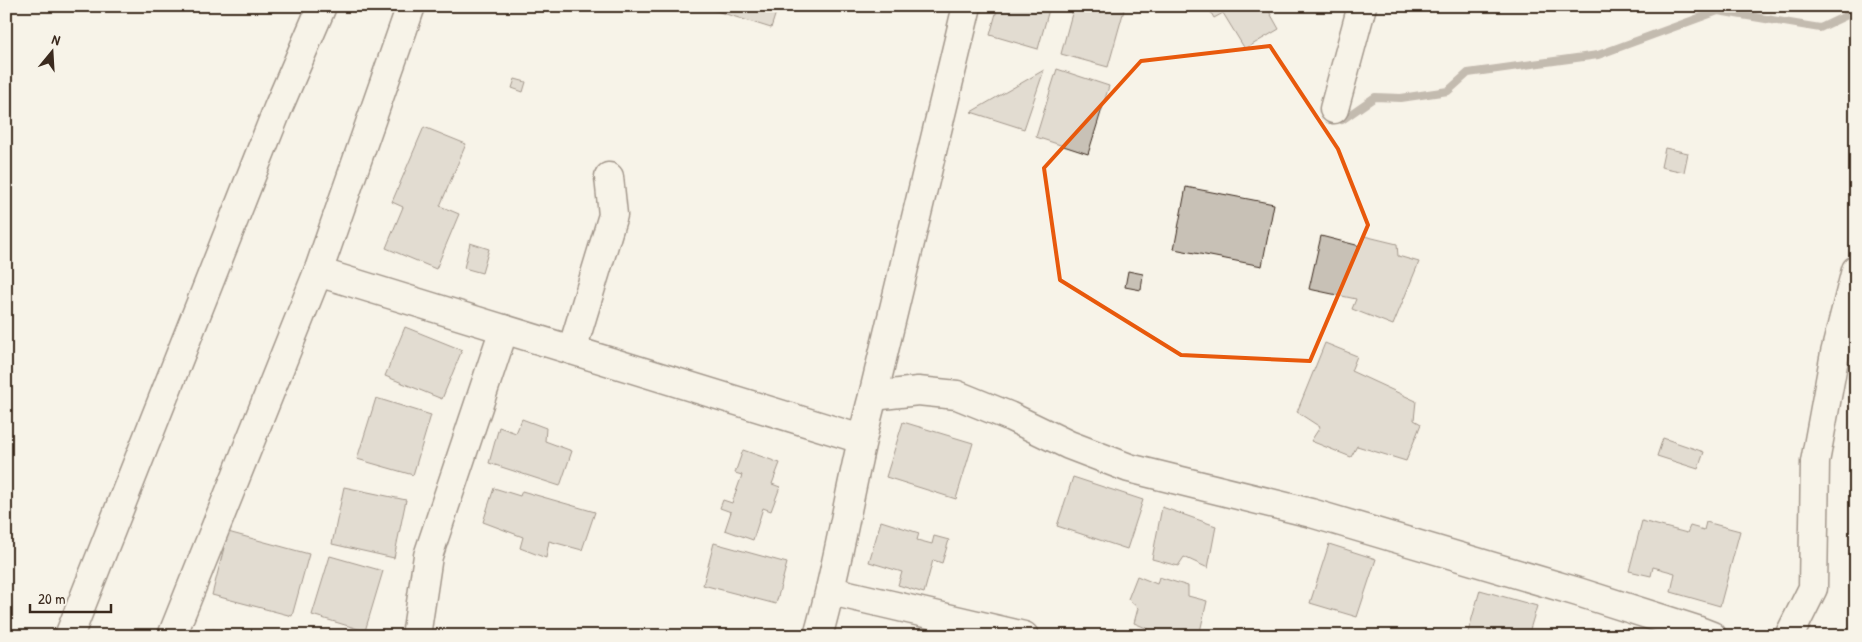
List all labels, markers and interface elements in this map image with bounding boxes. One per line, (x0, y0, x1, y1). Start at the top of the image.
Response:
north arrow (28, 28, 78, 78)
text: N (50, 29, 63, 50)
scale bar (30, 582, 111, 614)
text: 20 m (38, 588, 65, 609)

